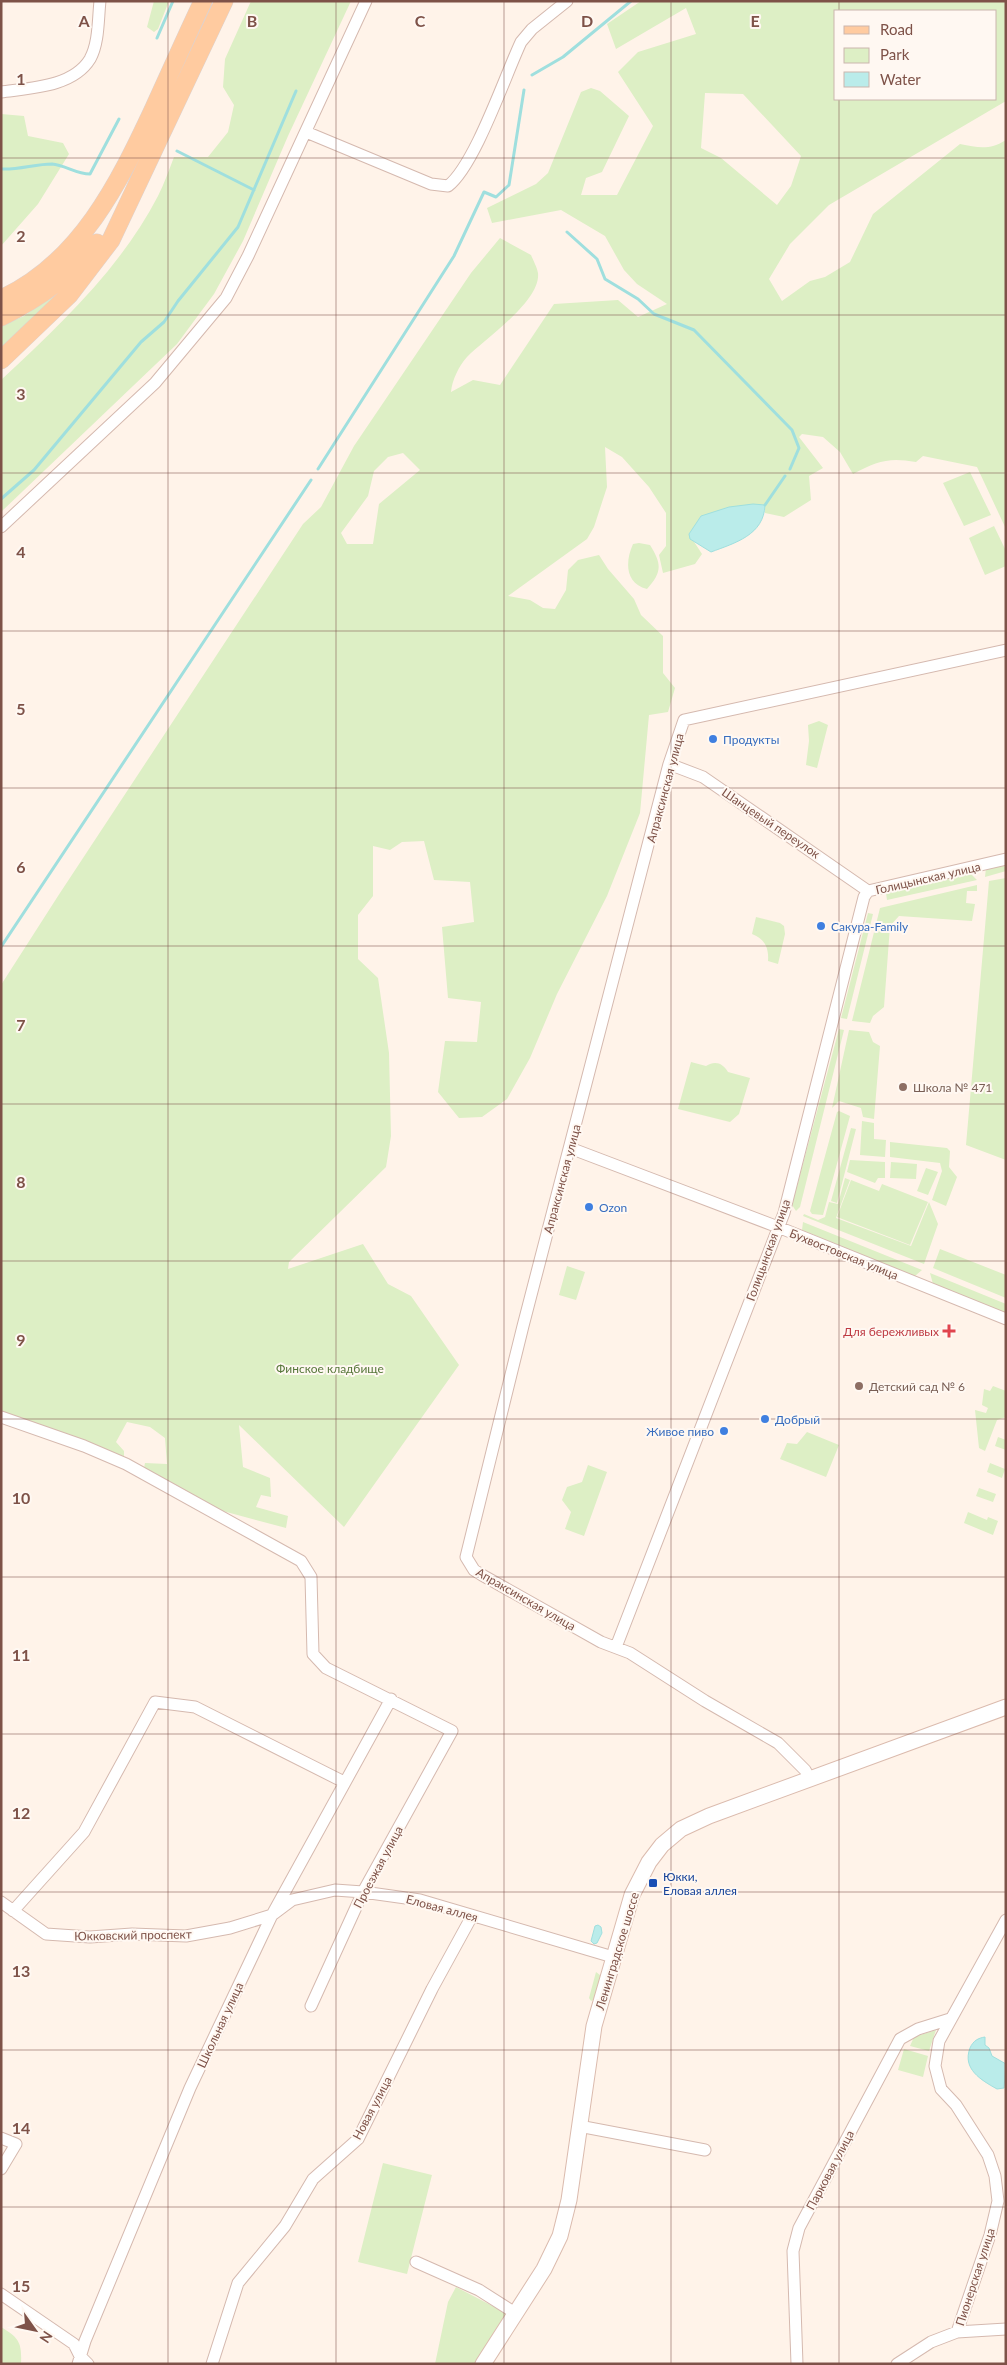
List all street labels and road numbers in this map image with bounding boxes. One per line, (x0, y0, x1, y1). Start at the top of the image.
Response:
street label: Апраксинская улица (643, 732, 687, 844)
street label: Шанцевый переулок (719, 785, 824, 862)
street label: Голицынская улица (874, 859, 982, 897)
street label: Апраксинская улица (540, 1123, 584, 1235)
street label: Голицынская улица (743, 1197, 793, 1303)
street label: Бухвостовская улица (787, 1225, 901, 1283)
street label: Апраксинская улица (474, 1564, 579, 1634)
street label: Проезжая улица (350, 1823, 406, 1911)
street label: Ленинградское шоссе (592, 1890, 642, 2013)
street label: Еловая аллея (404, 1891, 480, 1925)
street label: Юкковский проспект (74, 1926, 192, 1944)
street label: Школьная улица (194, 1980, 246, 2070)
street label: Новая улица (349, 2074, 395, 2142)
street label: Парковая улица (803, 2128, 857, 2212)
street label: Пионерская улица (952, 2226, 998, 2328)

